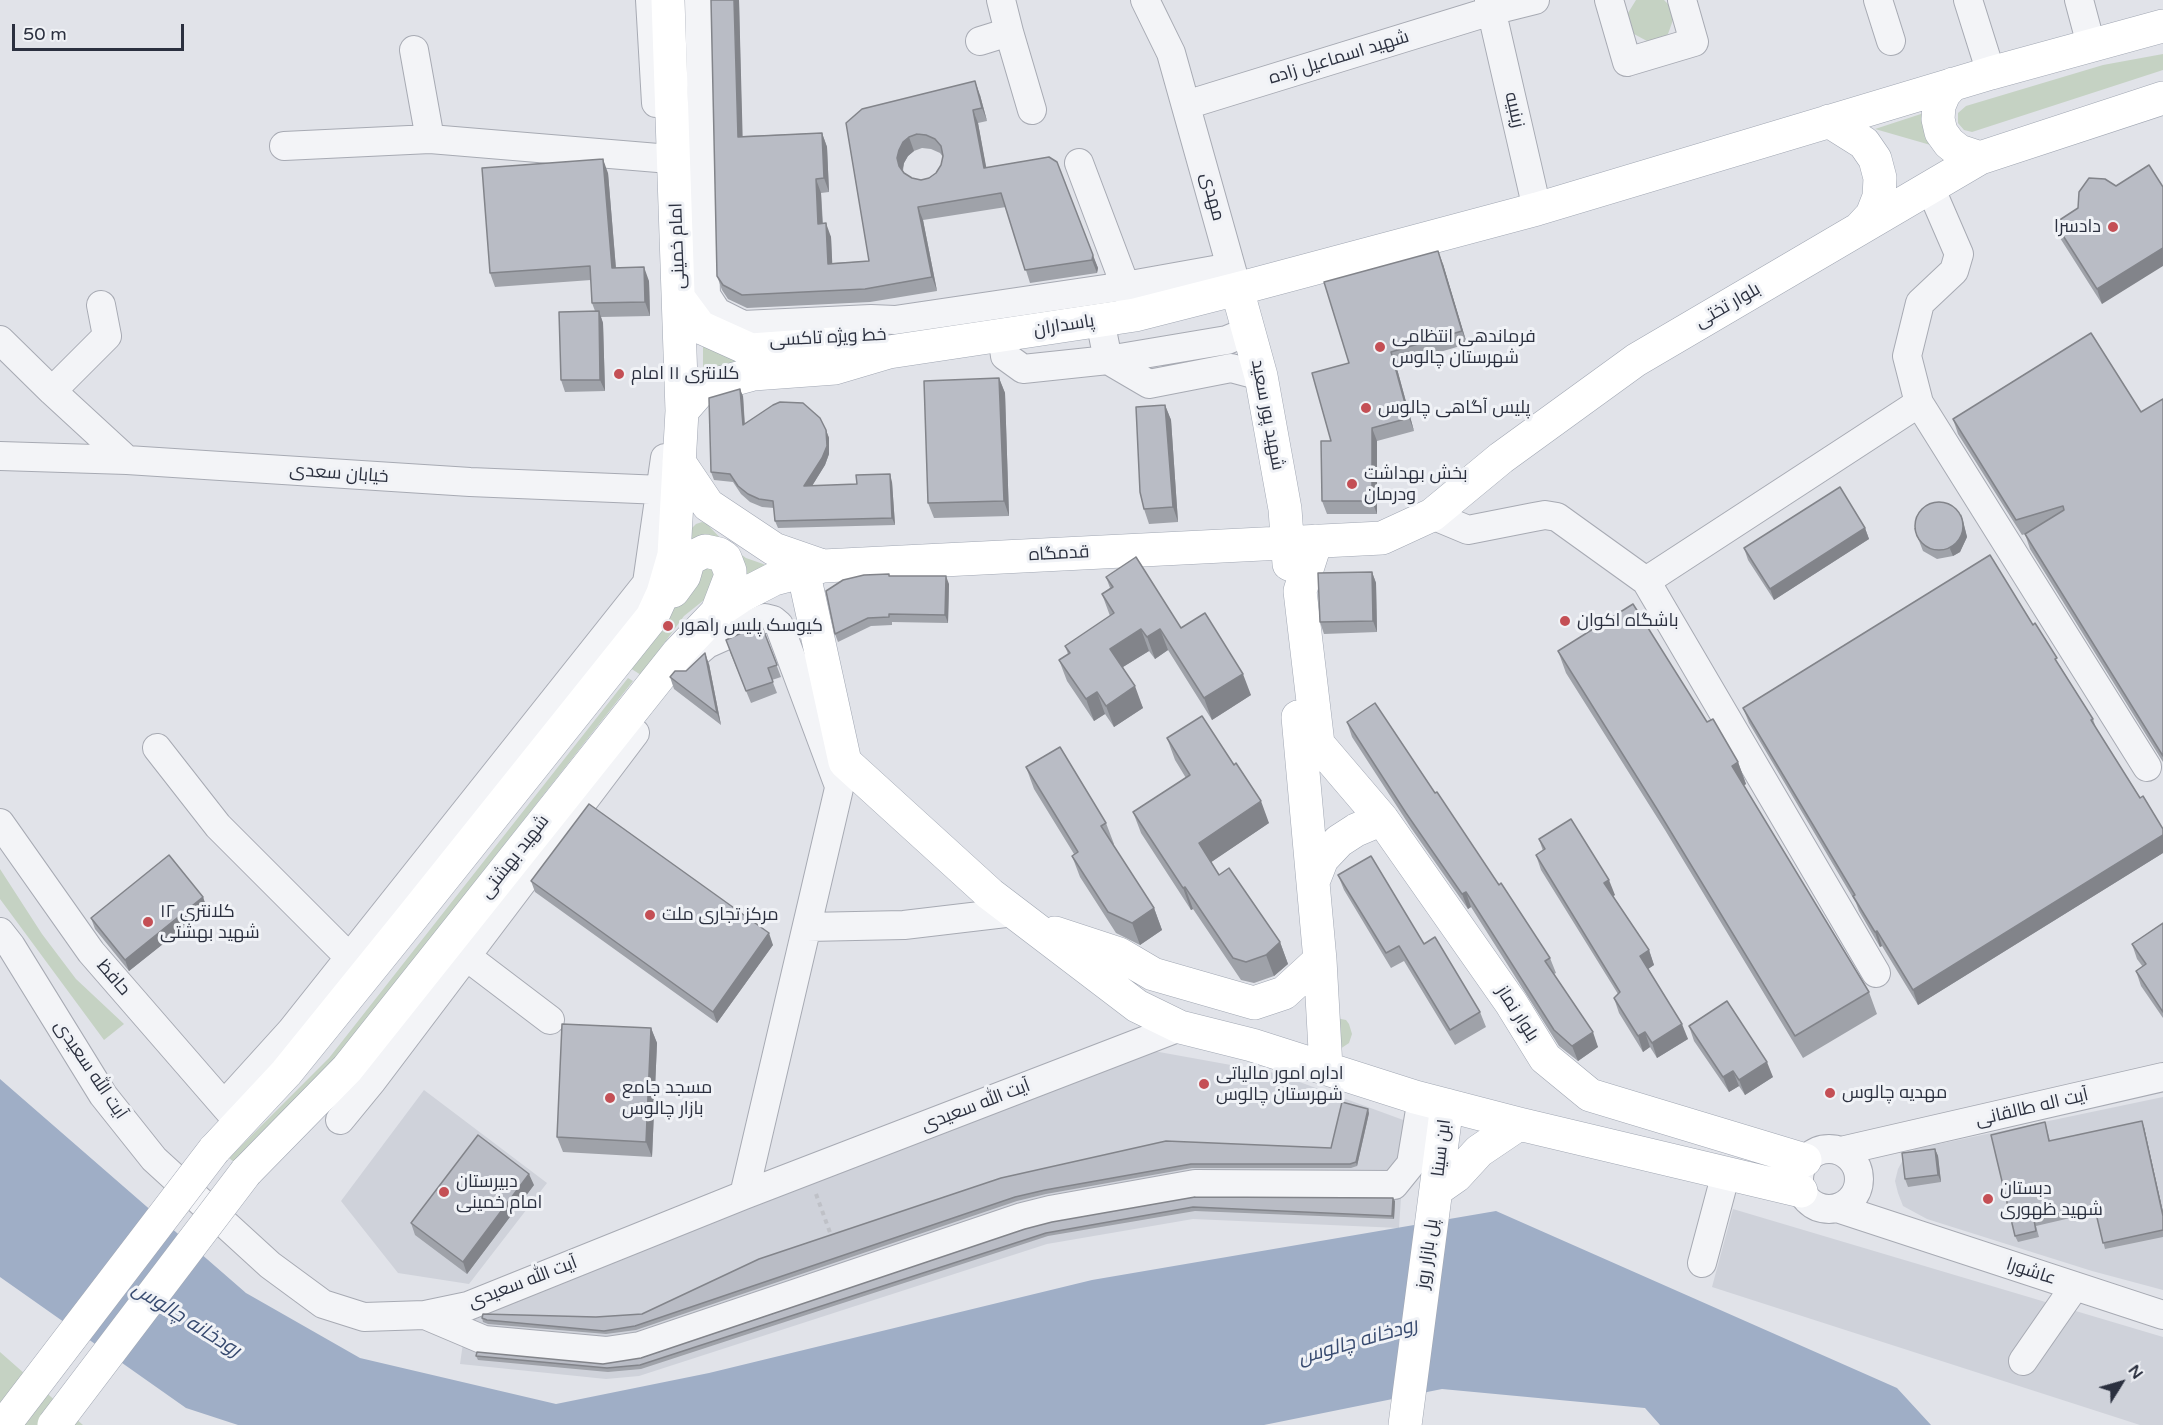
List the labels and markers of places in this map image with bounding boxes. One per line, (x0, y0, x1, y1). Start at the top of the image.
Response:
place label: دادسرا (2054, 216, 2101, 238)
marker: دادسرا (2106, 220, 2120, 234)
place label: فرماندهی انتظامی شهرستان چالوس (1392, 326, 1536, 368)
marker: فرماندهی انتظامی شهرستان چالوس (1373, 340, 1387, 354)
place label: کلانتری ۱۱ امام (631, 363, 739, 385)
marker: کلانتری ۱۱ امام (612, 367, 626, 381)
place label: پلیس آگاهی چالوس (1378, 397, 1530, 419)
marker: پلیس آگاهی چالوس (1359, 401, 1373, 415)
place label: بخش بهداشت ودرمان (1364, 463, 1468, 506)
marker: بخش بهداشت ودرمان (1345, 477, 1359, 491)
place label: باشگاه اکوان (1577, 610, 1679, 632)
marker: باشگاه اکوان (1558, 614, 1572, 628)
place label: کیوسک پلیس راهور (680, 615, 823, 637)
marker: کیوسک پلیس راهور (661, 619, 675, 633)
place label: کلانتری ۱۲ شهید بهشتی (160, 901, 260, 944)
place label: مرکز تجاری ملت (662, 904, 779, 926)
marker: مرکز تجاری ملت (643, 908, 657, 922)
marker: کلانتری ۱۲ شهید بهشتی (141, 915, 155, 929)
place label: اداره امور مالیاتی شهرستان چالوس (1216, 1063, 1344, 1106)
place label: مسجد جامع بازار چالوس (622, 1077, 712, 1120)
marker: اداره امور مالیاتی شهرستان چالوس (1197, 1077, 1211, 1091)
place label: مهدیه چالوس (1842, 1082, 1947, 1104)
marker: مهدیه چالوس (1823, 1086, 1837, 1100)
marker: مسجد جامع بازار چالوس (603, 1091, 617, 1105)
place label: دبیرستان امام خمینی (456, 1171, 542, 1214)
place label: دبستان شهید ظهوری (2000, 1178, 2103, 1220)
marker: دبیرستان امام خمینی (437, 1185, 451, 1199)
marker: دبستان شهید ظهوری (1981, 1192, 1995, 1206)

